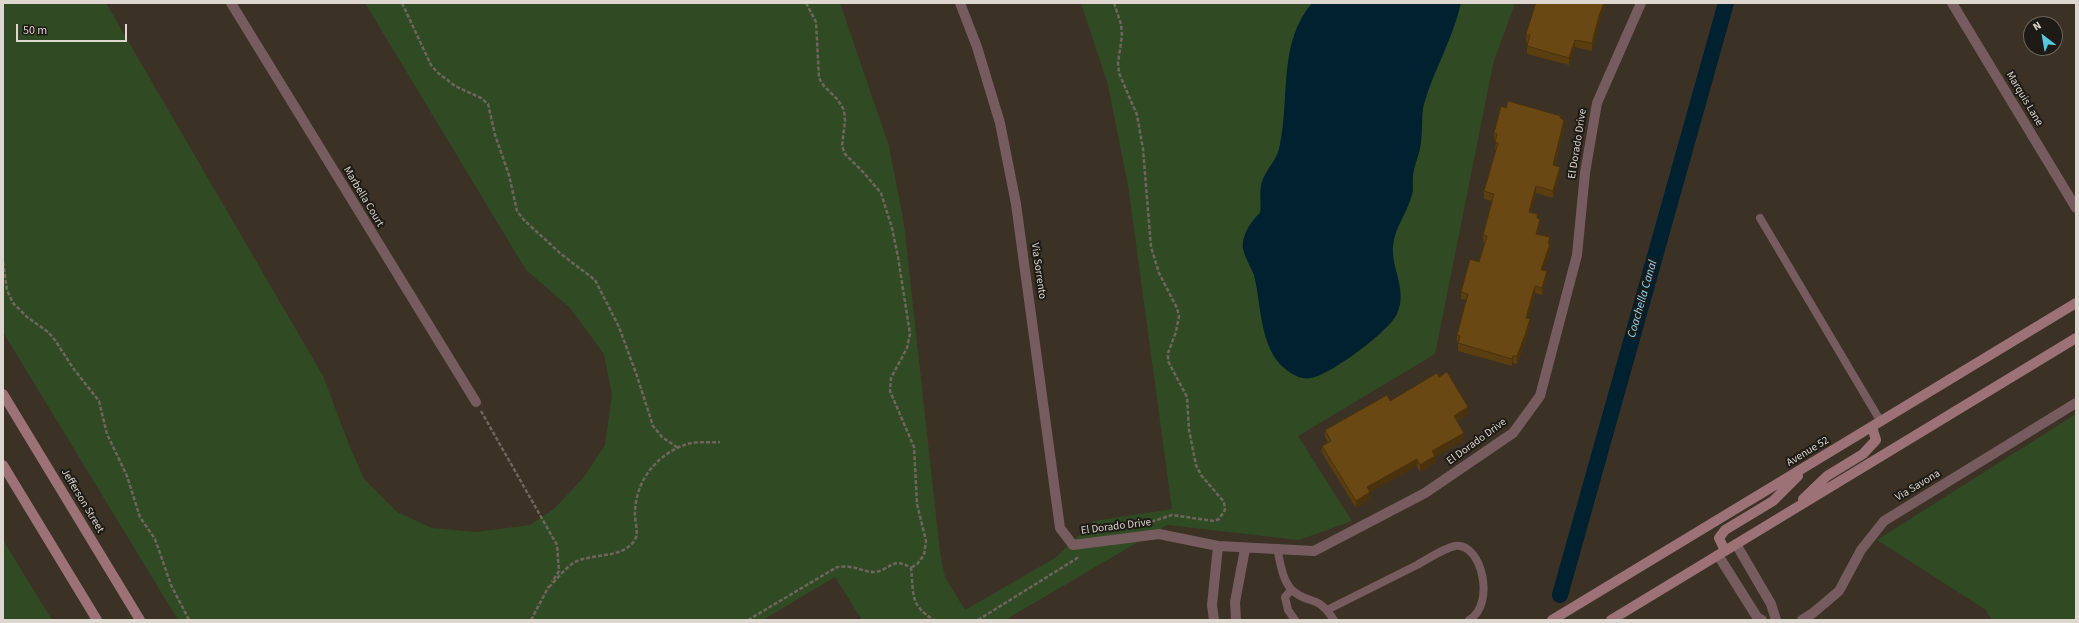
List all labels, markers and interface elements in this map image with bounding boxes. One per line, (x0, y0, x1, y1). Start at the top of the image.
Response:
scale bar (18, 16, 129, 42)
north arrow (2023, 16, 2063, 56)
text: N (2030, 18, 2044, 34)
text: 50 m (23, 22, 47, 39)
street label: Marquis Lane (2003, 69, 2045, 129)
street label: El Dorado Drive (1566, 108, 1590, 180)
street label: Marbella Court (340, 164, 386, 230)
street label: Via Sorrento (1028, 242, 1048, 300)
water label: Coachella Canal (1625, 259, 1661, 339)
street label: El Dorado Drive (1445, 416, 1509, 468)
street label: Avenue 52 (1784, 434, 1832, 470)
street label: Jefferson Street (58, 467, 106, 535)
street label: Via Savona (1893, 467, 1943, 505)
street label: El Dorado Drive (1080, 516, 1152, 538)

